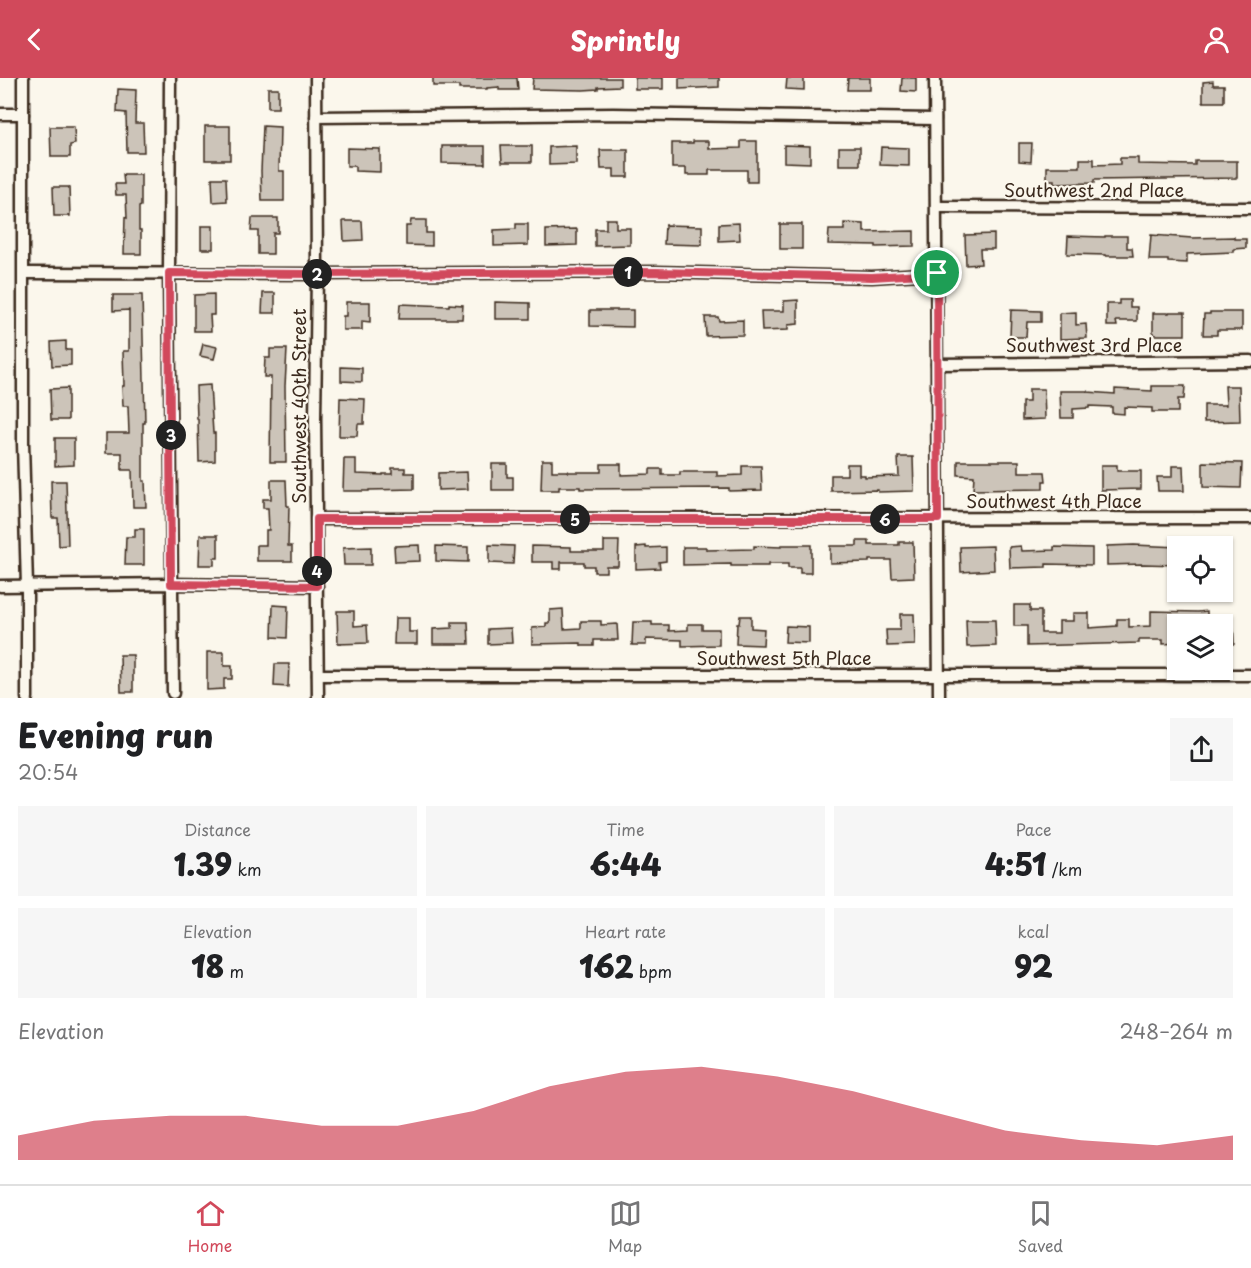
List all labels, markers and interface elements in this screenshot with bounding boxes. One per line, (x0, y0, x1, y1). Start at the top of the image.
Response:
text: Sprintly (571, 19, 680, 60)
icon: back (18, 23, 51, 56)
icon: person (1200, 23, 1233, 56)
street label: Southwest 2nd Place (1004, 176, 1184, 203)
pin (911, 247, 962, 298)
icon: arrive (920, 256, 953, 289)
pin: 1 (613, 257, 643, 287)
pin: 2 (302, 259, 332, 289)
text: 1 (624, 260, 632, 284)
text: 2 (311, 262, 323, 286)
street label: Southwest 40th Street (285, 308, 312, 504)
street label: Southwest 3rd Place (1006, 331, 1182, 358)
pin: 3 (156, 420, 186, 450)
text: 3 (166, 423, 176, 447)
street label: Southwest 4th Place (966, 487, 1142, 514)
pin: 5 (560, 504, 590, 534)
pin: 6 (870, 504, 900, 534)
text: 5 (570, 507, 580, 531)
text: 6 (879, 507, 891, 531)
map controls (1167, 536, 1233, 680)
button: locate (1167, 536, 1233, 602)
pin: 4 (302, 556, 332, 586)
text: 4 (312, 559, 322, 583)
button: layers (1167, 614, 1233, 680)
street label: Southwest 5th Place (697, 644, 871, 671)
text: Evening run (18, 709, 213, 759)
button: share (1170, 718, 1233, 781)
text: 20:54 (18, 757, 78, 787)
text: Distance (184, 817, 251, 841)
text: Time (607, 817, 644, 841)
text: Pace (1015, 817, 1052, 841)
text: 1.39 (174, 841, 232, 886)
text: 6:44 (590, 841, 661, 886)
text: 4:51 (985, 841, 1046, 886)
text: km (232, 857, 261, 881)
text: /km (1046, 857, 1082, 881)
text: Elevation (183, 919, 252, 943)
text: Heart rate (585, 919, 666, 943)
text: kcal (1018, 919, 1049, 943)
text: 18 (191, 943, 224, 988)
text: 162 (579, 943, 634, 988)
text: 92 (1014, 943, 1053, 988)
text: m (224, 959, 244, 983)
text: bpm (634, 959, 672, 983)
text: Elevation (18, 1016, 104, 1046)
text: 248–264 m (1119, 1016, 1233, 1046)
tab: Home (188, 1197, 232, 1257)
tab: Map (608, 1197, 642, 1257)
tab: Saved (1018, 1197, 1063, 1257)

